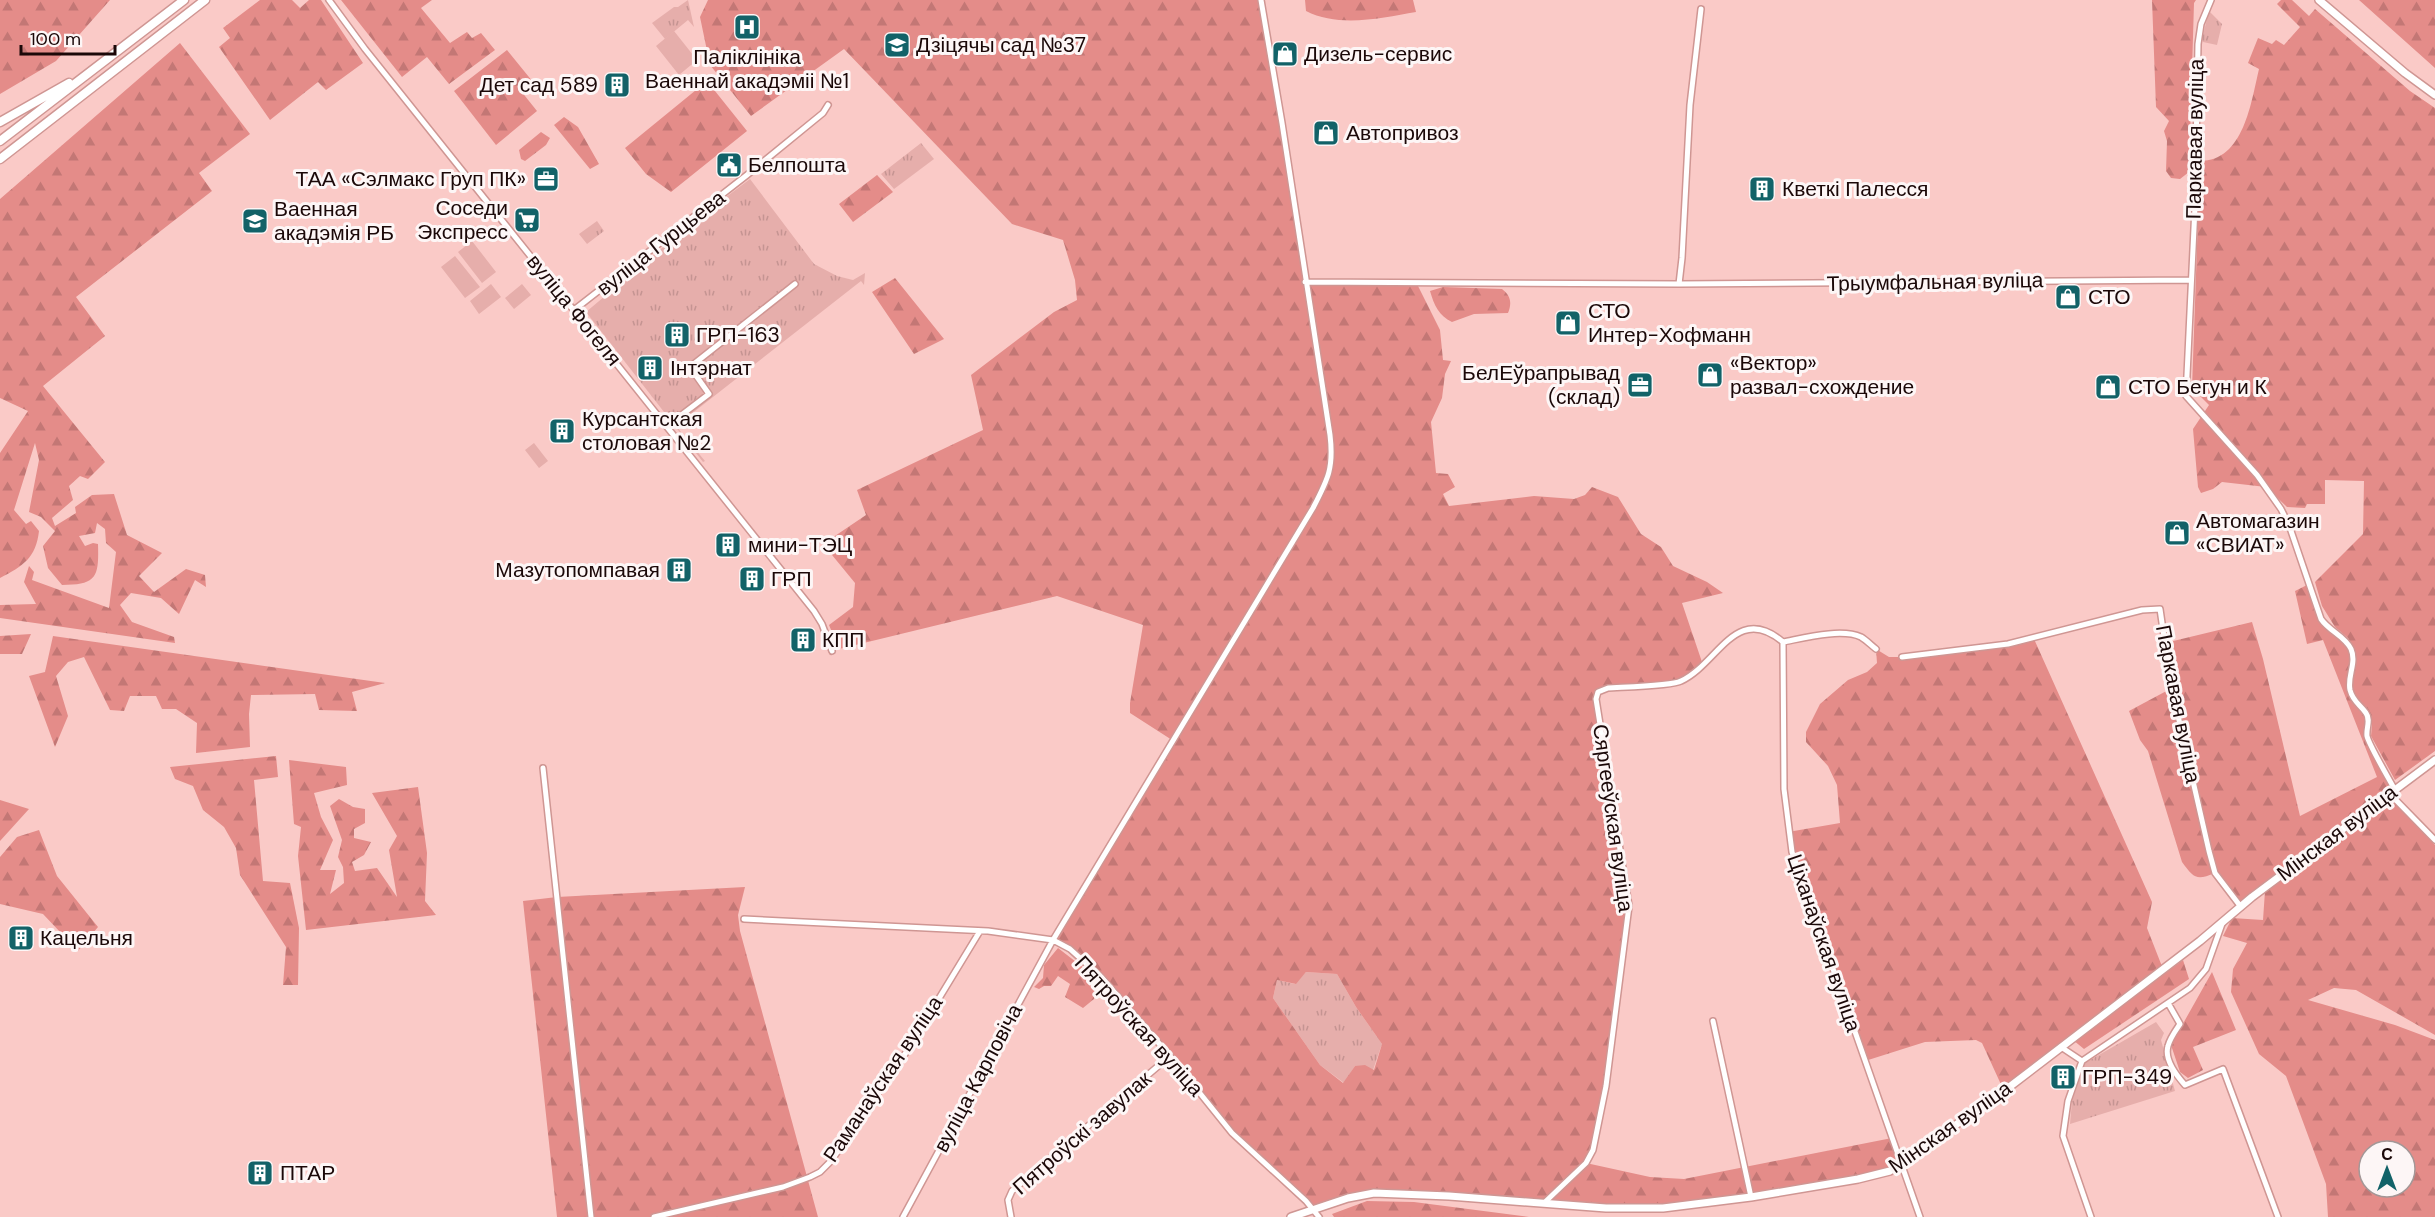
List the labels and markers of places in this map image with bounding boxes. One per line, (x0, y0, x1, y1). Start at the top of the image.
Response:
hospital icon: Паліклініка Ваеннай акадэміі №1 (732, 12, 762, 42)
school or university icon: Дзіцячы сад №37 (882, 30, 912, 60)
place label: Дзіцячы сад №37 (916, 31, 1086, 59)
shop icon: Дизель-сервис (1270, 39, 1300, 69)
place label: Дизель-сервис (1304, 40, 1452, 68)
place label: Паліклініка Ваеннай акадэміі №1 (645, 43, 849, 95)
building icon: Дет сад 589 (602, 70, 632, 100)
place label: Дет сад 589 (479, 71, 598, 99)
shop icon: Автопривоз (1311, 118, 1341, 148)
place label: Автопривоз (1346, 119, 1459, 147)
public building icon: Белпошта (714, 150, 744, 180)
place label: Белпошта (748, 151, 846, 179)
office icon: ТАА «Сэлмакс Груп ПК» (531, 164, 561, 194)
place label: ТАА «Сэлмакс Груп ПК» (296, 165, 526, 193)
building icon: Кветкі Палесся (1747, 174, 1777, 204)
place label: Кветкі Палесся (1782, 175, 1928, 203)
place label: Соседи Экспресс (417, 194, 508, 246)
place label: Ваенная акадэмія РБ (274, 195, 394, 247)
supermarket icon: Соседи Экспресс (512, 205, 542, 235)
school or university icon: Ваенная акадэмія РБ (240, 206, 270, 236)
shop icon: СТО (2053, 282, 2083, 312)
place label: СТО (2088, 283, 2131, 311)
place label: СТО Интер-Хофманн (1588, 297, 1751, 349)
shop icon: СТО Интер-Хофманн (1553, 308, 1583, 338)
building icon: ГРП-163 (662, 320, 692, 350)
place label: ГРП-163 (696, 321, 780, 349)
place label: «Вектор» развал-схождение (1730, 349, 1914, 401)
building icon: Інтэрнат (635, 353, 665, 383)
place label: Інтэрнат (670, 354, 752, 382)
place label: БелЕўрапрывад (склад) (1462, 359, 1620, 411)
shop icon: «Вектор» развал-схождение (1695, 360, 1725, 390)
office icon: БелЕўрапрывад (склад) (1625, 370, 1655, 400)
shop icon: СТО Бегун и К (2093, 372, 2123, 402)
place label: СТО Бегун и К (2128, 373, 2267, 401)
place label: Курсантская столовая №2 (582, 405, 711, 457)
building icon: Курсантская столовая №2 (547, 416, 577, 446)
place label: Автомагазин «СВИАТ» (2196, 507, 2319, 559)
shop icon: Автомагазин «СВИАТ» (2162, 518, 2192, 548)
building icon: мини-ТЭЦ (713, 530, 743, 560)
place label: мини-ТЭЦ (748, 531, 853, 559)
building icon: Мазутопомпавая (664, 555, 694, 585)
place label: Мазутопомпавая (495, 556, 660, 584)
building icon: ГРП (737, 564, 767, 594)
place label: ГРП (771, 565, 811, 593)
building icon: КПП (788, 625, 818, 655)
place label: КПП (822, 626, 864, 654)
building icon: Кацельня (6, 923, 36, 953)
place label: Кацельня (40, 924, 133, 952)
building icon: ГРП-349 (2048, 1062, 2078, 1092)
place label: ГРП-349 (2082, 1063, 2172, 1091)
building icon: ПТАР (245, 1158, 275, 1188)
place label: ПТАР (280, 1159, 335, 1187)

